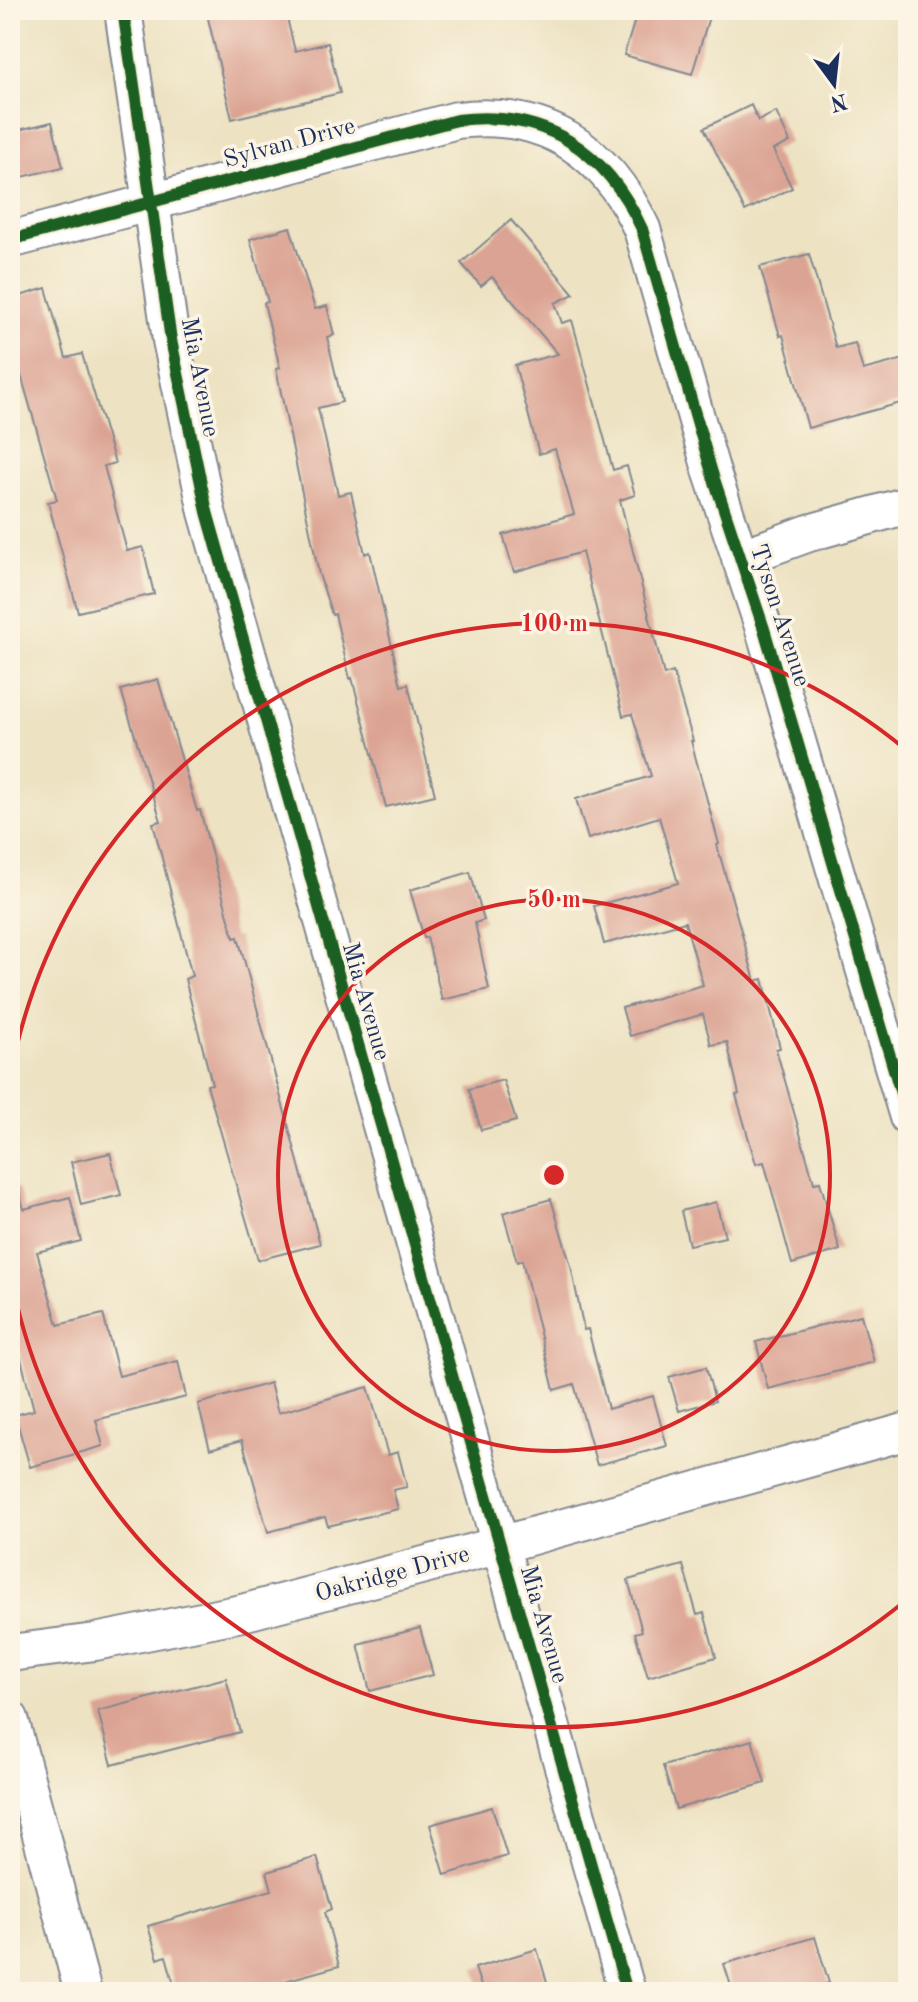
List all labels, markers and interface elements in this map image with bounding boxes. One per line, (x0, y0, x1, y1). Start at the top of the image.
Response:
north arrow (794, 44, 874, 124)
text: N (828, 89, 850, 114)
street label: Sylvan Drive (221, 115, 358, 173)
street label: Mia Avenue (176, 316, 222, 439)
street label: Tyson Avenue (745, 541, 813, 690)
text: 100 m (520, 613, 588, 637)
text: 50 m (527, 888, 581, 913)
street label: Mia Avenue (337, 940, 393, 1063)
centre of rings (540, 1161, 568, 1189)
street label: Oakridge Drive (313, 1543, 472, 1607)
street label: Mia Avenue (515, 1563, 571, 1686)

